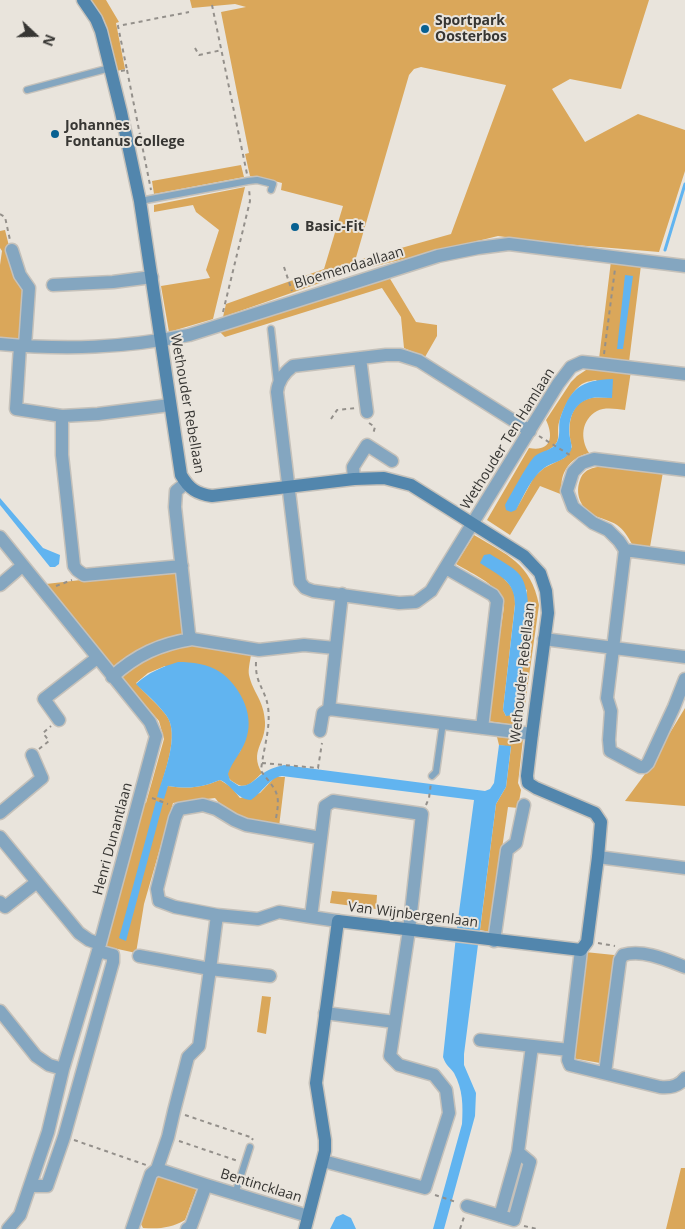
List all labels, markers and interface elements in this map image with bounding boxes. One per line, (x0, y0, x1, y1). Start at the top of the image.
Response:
north arrow (10, 10, 60, 60)
place label: Sportpark Oosterbos (435, 13, 507, 46)
marker: Sportpark Oosterbos (419, 23, 431, 35)
text: N (39, 32, 60, 49)
place label: Johannes Fontanus College (65, 118, 185, 150)
marker: Johannes Fontanus College (49, 128, 61, 140)
place label: Basic-Fit (305, 219, 364, 235)
marker: Basic-Fit (289, 221, 301, 233)
street label: Bloemendaallaan (292, 243, 406, 293)
street label: Wethouder Rebellaan (166, 333, 208, 475)
street label: Wethouder Ten Hamlaan (458, 365, 558, 513)
street label: Wethouder Rebellaan (507, 602, 539, 744)
street label: Henri Dunantlaan (90, 781, 136, 897)
street label: Van Wijnbergenlaan (347, 899, 479, 931)
street label: Bentincklaan (218, 1166, 304, 1206)

